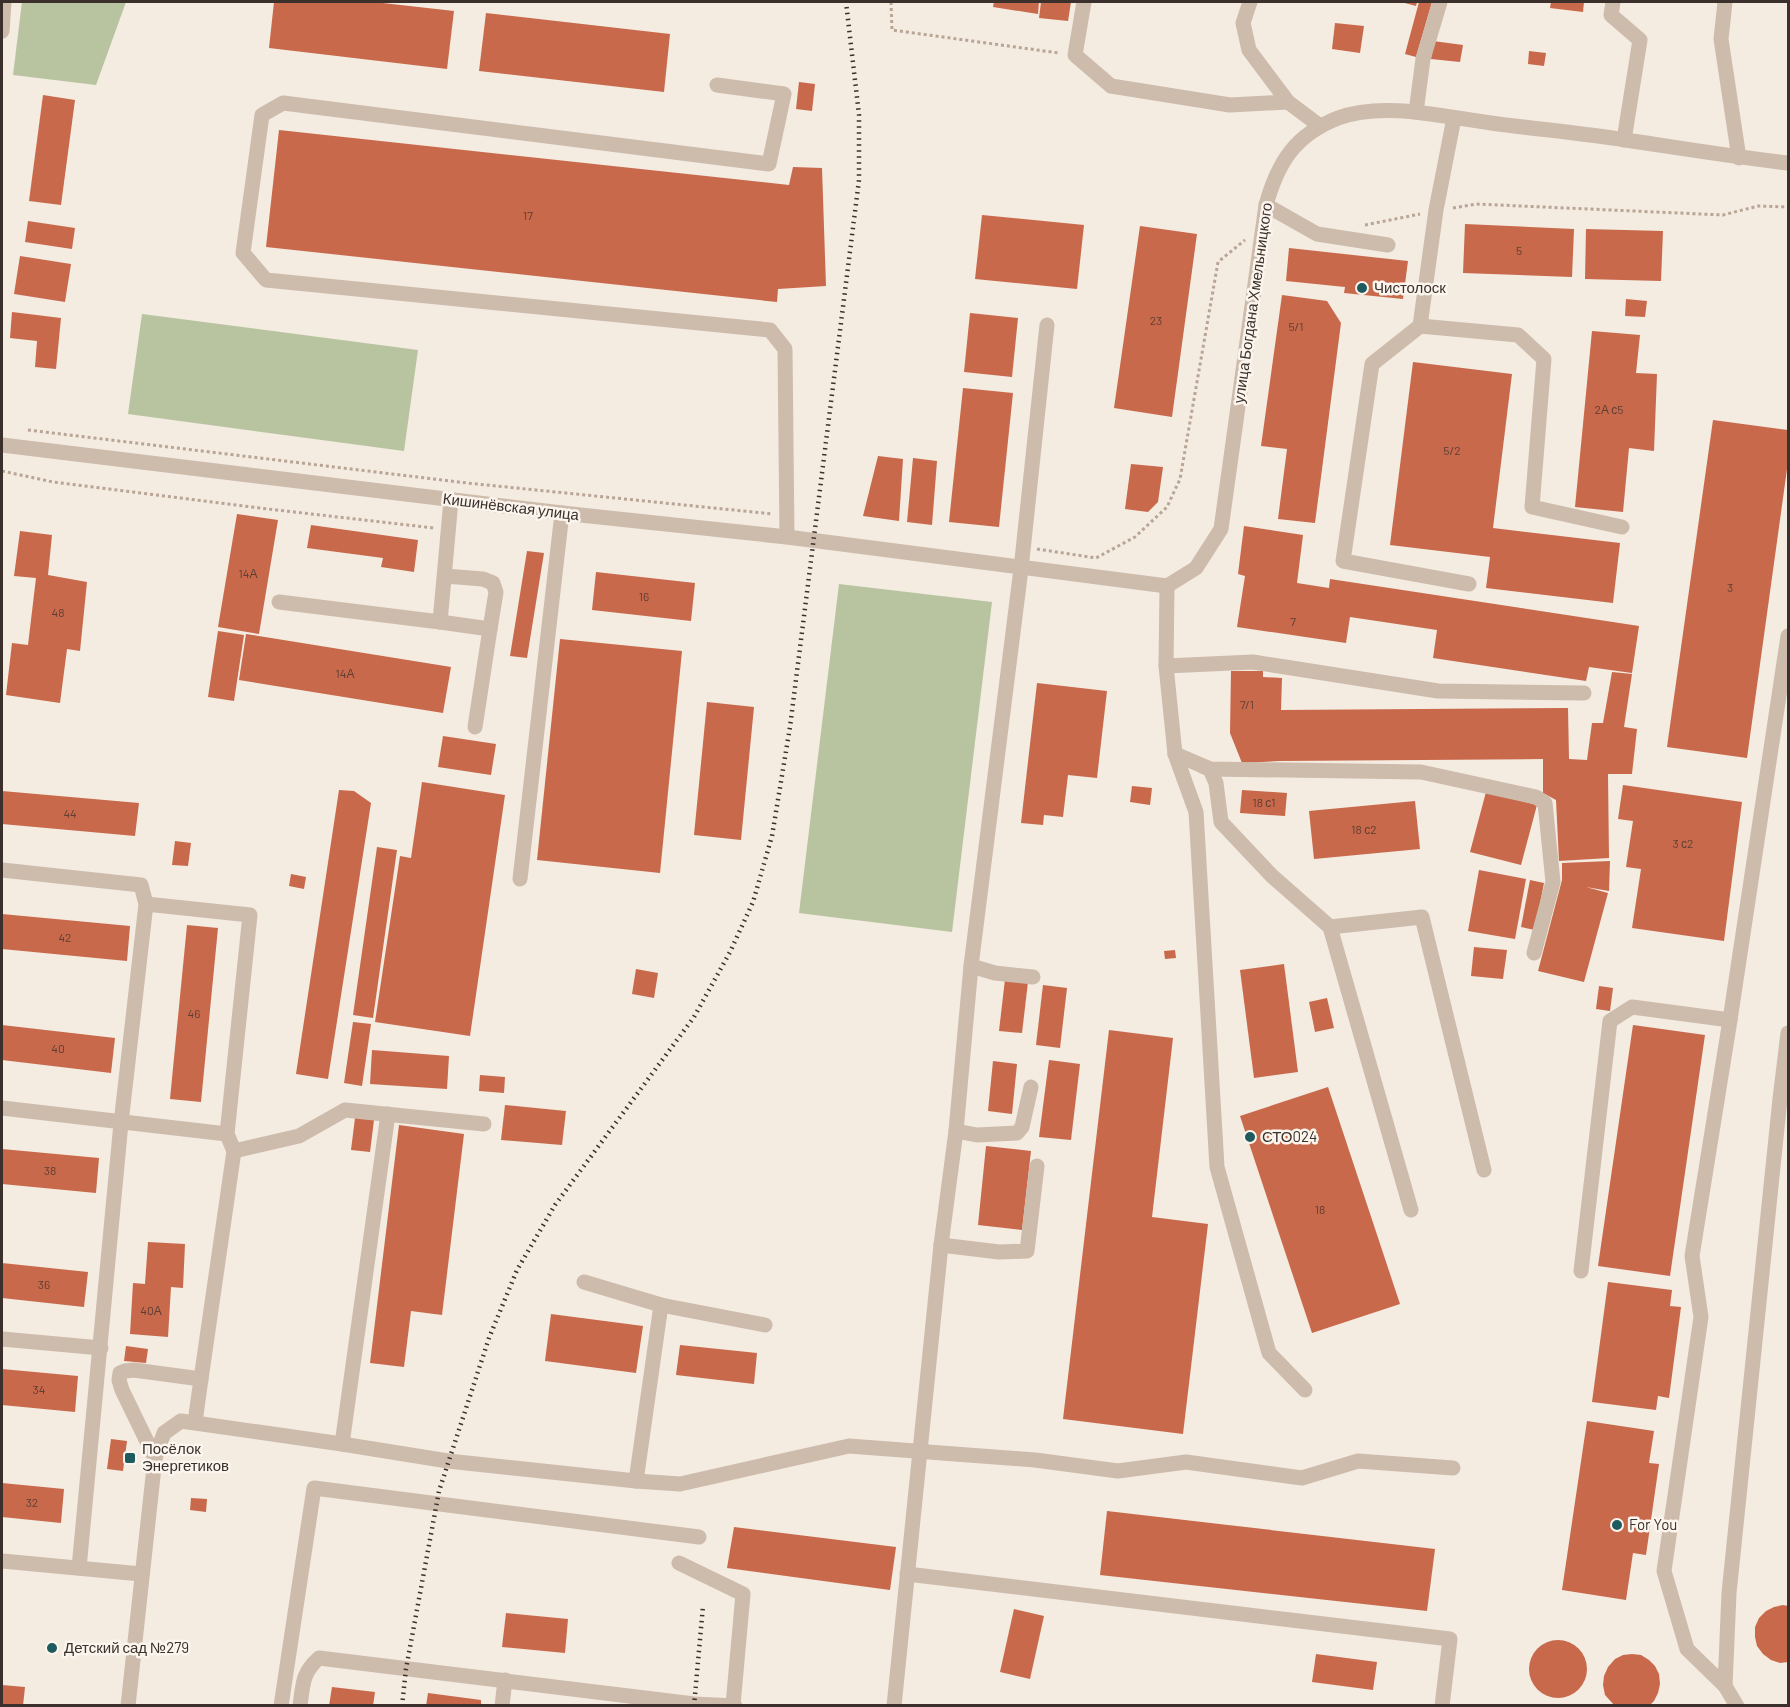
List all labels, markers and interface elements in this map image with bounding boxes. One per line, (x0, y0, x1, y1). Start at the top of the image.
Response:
street label: улица Богдана Хмельницкого (1229, 201, 1275, 404)
house number: 17 (523, 208, 533, 222)
house number: 5 (1516, 243, 1522, 257)
place label: Чистолоск (1374, 278, 1446, 296)
marker: Чистолоск (1355, 281, 1369, 295)
house number: 23 (1150, 313, 1162, 327)
house number: 5/1 (1288, 319, 1304, 333)
house number: 2А с5 (1594, 402, 1624, 416)
house number: 5/2 (1443, 443, 1461, 457)
street label: Кишинёвская улица (442, 489, 581, 523)
house number: 14А (239, 566, 257, 580)
house number: 3 (1727, 580, 1733, 594)
house number: 16 (639, 589, 649, 603)
house number: 48 (52, 605, 64, 619)
house number: 7 (1290, 614, 1296, 628)
house number: 14А (336, 666, 354, 680)
house number: 7/1 (1240, 697, 1254, 711)
house number: 18 с1 (1252, 795, 1276, 809)
house number: 44 (63, 806, 77, 820)
house number: 18 с2 (1351, 822, 1377, 836)
house number: 3 с2 (1672, 836, 1694, 850)
house number: 42 (58, 930, 72, 944)
house number: 46 (188, 1006, 200, 1020)
house number: 40 (51, 1041, 65, 1055)
place label: СТО024 (1262, 1127, 1317, 1145)
marker: СТО024 (1243, 1130, 1257, 1144)
house number: 38 (44, 1163, 56, 1177)
house number: 18 (1315, 1202, 1325, 1216)
house number: 36 (38, 1277, 50, 1291)
house number: 40А (140, 1303, 162, 1317)
house number: 34 (33, 1382, 45, 1396)
place label: Посёлок Энергетиков (142, 1439, 229, 1474)
marker: Посёлок Энергетиков (123, 1451, 137, 1465)
house number: 32 (26, 1495, 38, 1509)
place label: For You (1629, 1515, 1677, 1533)
marker: For You (1610, 1518, 1624, 1532)
place label: Детский сад №279 (64, 1638, 189, 1656)
marker: Детский сад №279 (45, 1641, 59, 1655)

